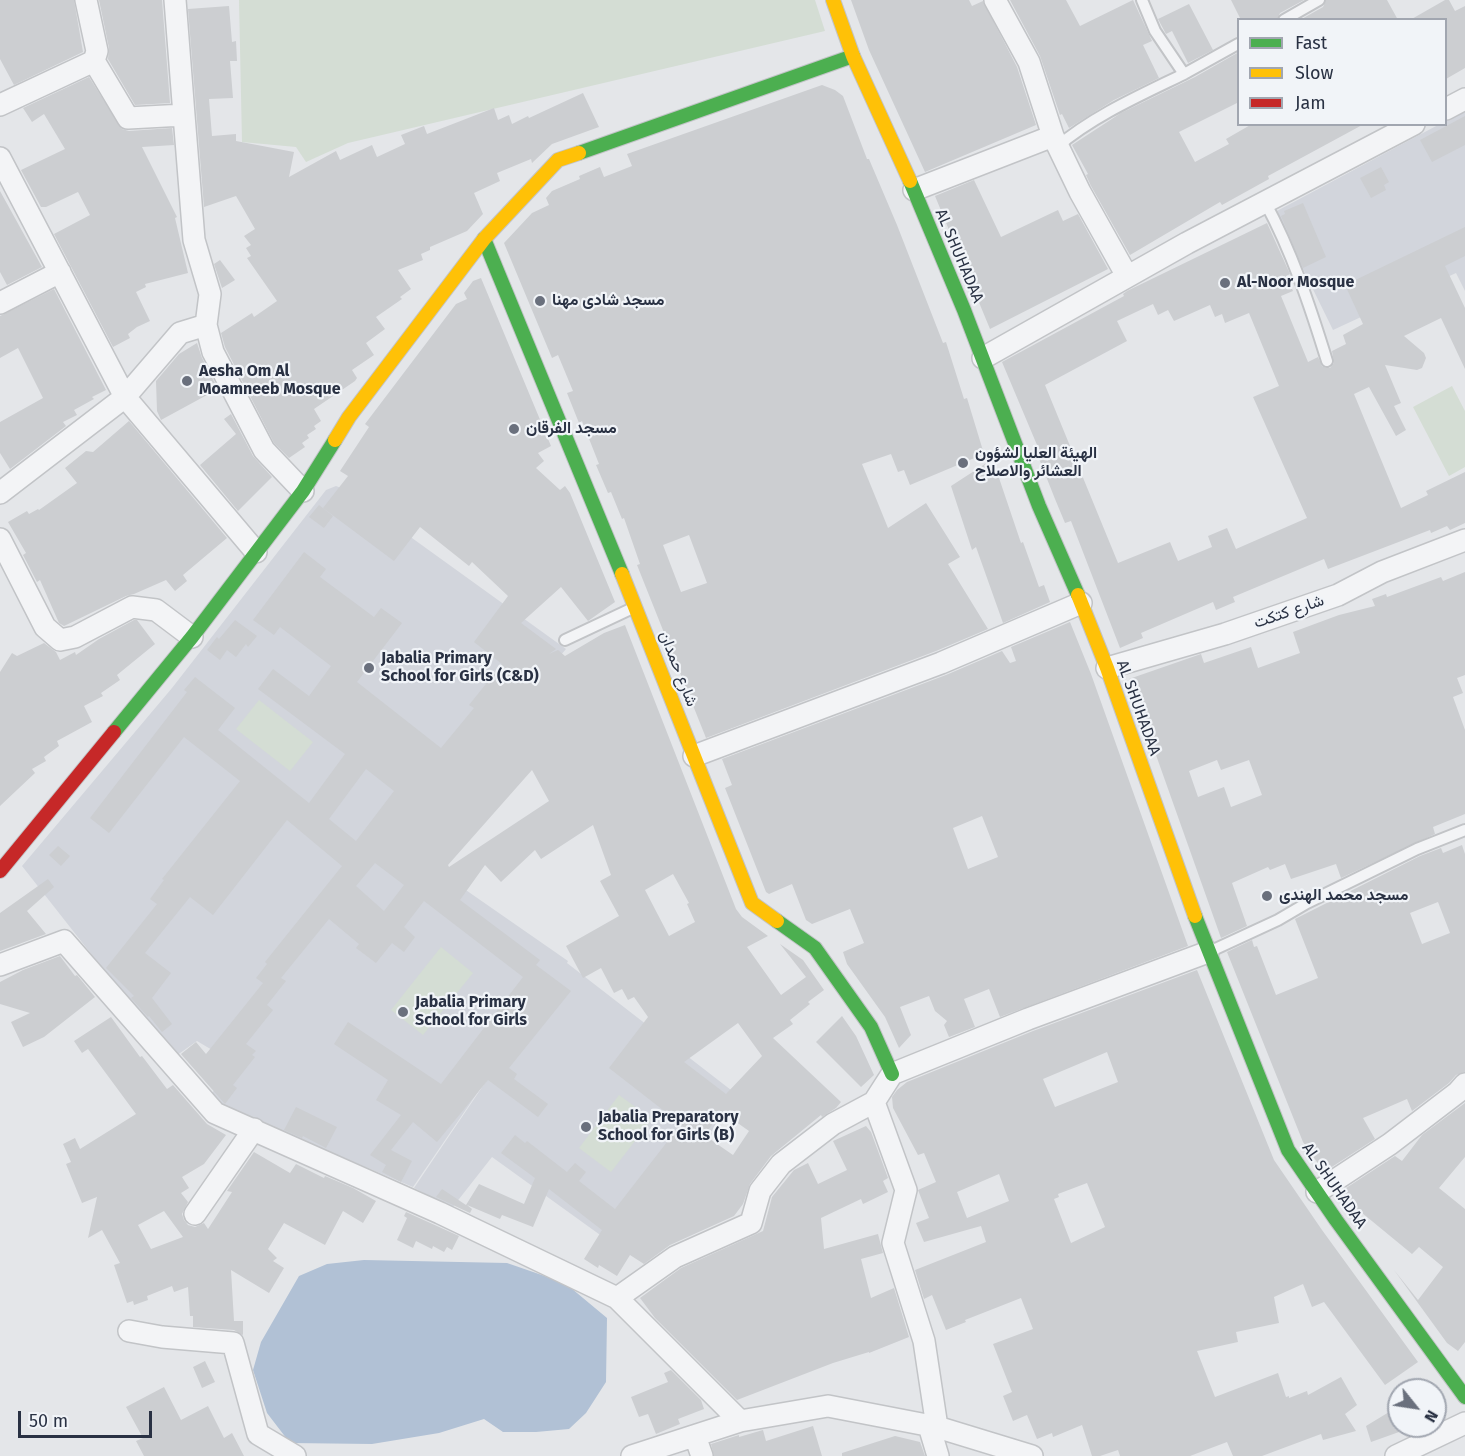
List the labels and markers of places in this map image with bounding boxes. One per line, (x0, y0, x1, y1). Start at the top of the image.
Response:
place label: Al-Noor Mosque (1237, 273, 1354, 293)
marker: Al-Noor Mosque (1218, 276, 1232, 290)
place label: مسجد شادى مهنا (552, 291, 665, 311)
marker: مسجد شادى مهنا (533, 294, 547, 308)
place label: Aesha Om Al Moamneeb Mosque (199, 362, 341, 400)
marker: Aesha Om Al Moamneeb Mosque (180, 374, 194, 388)
place label: مسجد الفرقان (526, 419, 617, 439)
marker: مسجد الفرقان (507, 422, 521, 436)
place label: الهيئة العليا لشؤون العشائر والاصلاح (975, 444, 1097, 482)
marker: الهيئة العليا لشؤون العشائر والاصلاح (956, 456, 970, 470)
place label: Jabalia Primary School for Girls (C&D) (381, 649, 539, 687)
marker: Jabalia Primary School for Girls (C&D) (362, 661, 376, 675)
place label: مسجد محمد الهندى (1279, 886, 1408, 906)
marker: مسجد محمد الهندى (1260, 889, 1274, 903)
place label: Jabalia Primary School for Girls (415, 993, 527, 1031)
marker: Jabalia Primary School for Girls (396, 1005, 410, 1019)
place label: Jabalia Preparatory School for Girls (B) (598, 1108, 738, 1146)
marker: Jabalia Preparatory School for Girls (B) (579, 1120, 593, 1134)

